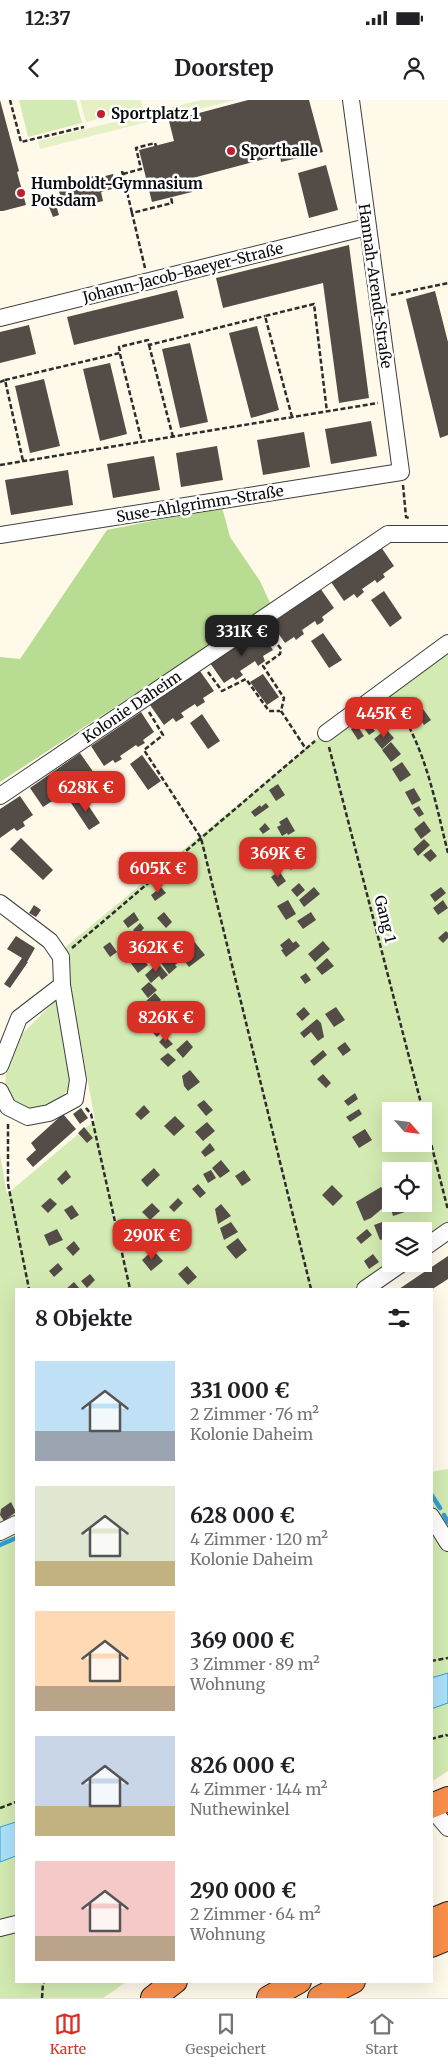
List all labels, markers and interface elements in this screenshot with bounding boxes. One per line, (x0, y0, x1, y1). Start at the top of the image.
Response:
text: 12:37 (25, 6, 71, 30)
icon: back (20, 54, 48, 82)
text: Doorstep (174, 54, 274, 82)
icon: person (400, 54, 428, 82)
place label: Sportplatz 1 (111, 104, 199, 123)
marker: Sportplatz 1 (95, 108, 107, 120)
place label: Sporthalle (241, 141, 318, 160)
marker: Sporthalle (225, 145, 237, 157)
place label: Humboldt-Gymnasium Potsdam (31, 174, 203, 210)
marker: Humboldt-Gymnasium Potsdam (15, 187, 27, 199)
street label: Hannah-Arendt-Straße (355, 202, 396, 370)
street label: Johann-Jacob-Baeyer-Straße (80, 238, 285, 307)
street label: Suse-Ahlgrimm-Straße (115, 481, 285, 526)
pin: 331K € (201, 614, 283, 657)
text: 331K € (216, 621, 268, 641)
street label: Kolonie Daheim (79, 666, 185, 747)
pin: 445K € (343, 696, 425, 739)
text: 445K € (356, 703, 412, 723)
pin: 628K € (45, 770, 127, 813)
text: 628K € (58, 777, 114, 797)
pin: 369K € (237, 836, 319, 879)
text: 369K € (250, 843, 306, 863)
pin: 605K € (117, 852, 199, 894)
text: 605K € (130, 858, 186, 878)
street label: Gang 1 (370, 893, 401, 945)
pin: 362K € (115, 930, 197, 973)
text: 362K € (128, 937, 184, 957)
pin: 826K € (125, 1000, 207, 1043)
text: 826K € (138, 1007, 194, 1027)
north arrow (382, 1102, 432, 1152)
map controls (382, 1102, 432, 1272)
button: locate (382, 1162, 432, 1212)
pin: 290K € (111, 1218, 193, 1261)
button: layers (382, 1222, 432, 1272)
text: 290K € (124, 1225, 180, 1245)
icon: filters (385, 1304, 413, 1332)
text: 8 Objekte (35, 1305, 132, 1332)
text: 331 000 € (190, 1377, 290, 1404)
icon: home (75, 1381, 135, 1441)
text: 2 Zimmer · 76 m² (190, 1404, 319, 1424)
text: Kolonie Daheim (190, 1424, 313, 1444)
text: 628 000 € (190, 1502, 295, 1529)
icon: home (75, 1506, 135, 1566)
text: 4 Zimmer · 120 m² (190, 1529, 328, 1549)
text: Kolonie Daheim (190, 1549, 313, 1569)
text: 369 000 € (190, 1627, 295, 1654)
icon: home (75, 1631, 135, 1691)
text: 3 Zimmer · 89 m² (190, 1654, 320, 1674)
text: Wohnung (190, 1674, 265, 1694)
text: 826 000 € (190, 1752, 295, 1779)
icon: home (75, 1756, 135, 1816)
text: 4 Zimmer · 144 m² (190, 1779, 328, 1799)
text: Nuthewinkel (190, 1799, 290, 1819)
text: 290 000 € (190, 1877, 296, 1904)
icon: home (75, 1881, 135, 1941)
text: 2 Zimmer · 64 m² (190, 1904, 321, 1924)
text: Wohnung (190, 1924, 265, 1944)
tab: Karte (50, 2010, 86, 2058)
tab: Gespeichert (185, 2010, 266, 2058)
tab: Start (365, 2010, 398, 2058)

